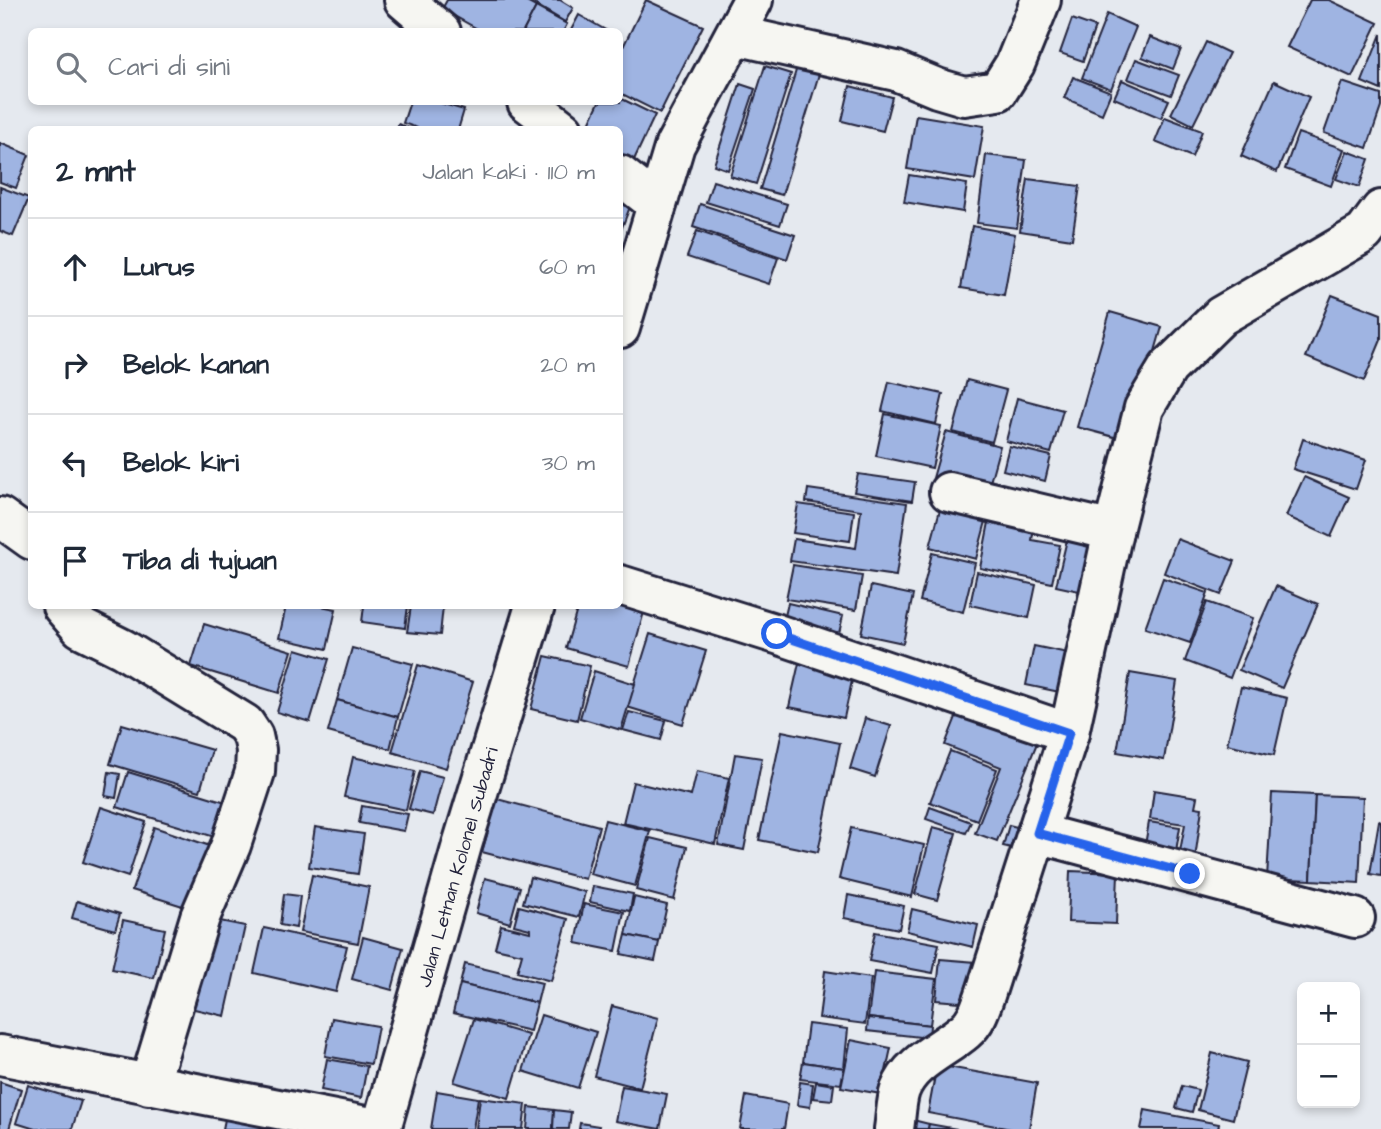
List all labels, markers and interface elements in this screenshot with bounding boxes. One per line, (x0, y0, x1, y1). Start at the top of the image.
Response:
search box (28, 28, 623, 105)
icon: search (52, 48, 90, 86)
text: Cari di sini (108, 49, 230, 85)
text: 2 mnt (56, 151, 136, 193)
text: Jalan kaki · 110 m (423, 156, 595, 188)
icon: ahead (56, 248, 94, 286)
text: Lurus (123, 249, 195, 285)
text: 60 m (539, 251, 595, 283)
icon: right (56, 346, 94, 384)
text: Belok kanan (123, 347, 269, 383)
text: 20 m (540, 349, 595, 381)
icon: left (56, 444, 94, 482)
text: Belok kiri (123, 445, 239, 481)
text: 30 m (542, 447, 595, 479)
icon: arrive (56, 542, 94, 580)
text: Tiba di tujuan (123, 543, 277, 579)
route start (761, 618, 792, 649)
street label: Jalan Letnan Kolonel Subadri (411, 744, 506, 991)
route end (1174, 858, 1205, 889)
map controls (1297, 982, 1360, 1108)
button: + (1297, 982, 1360, 1045)
button: − (1297, 1045, 1360, 1108)

